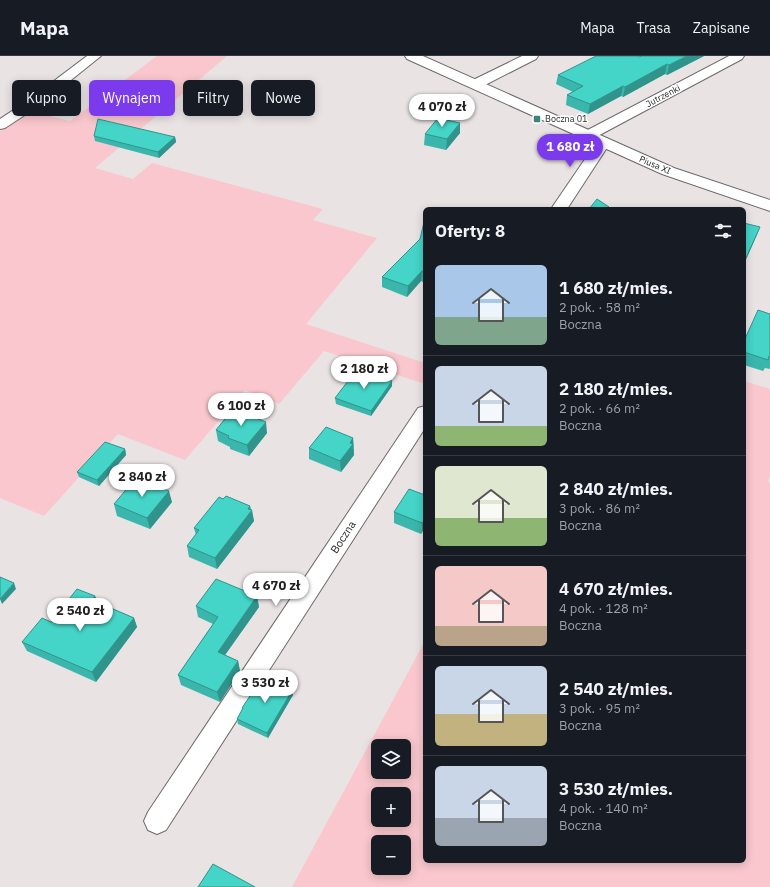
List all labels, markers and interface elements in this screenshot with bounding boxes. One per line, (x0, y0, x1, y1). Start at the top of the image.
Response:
text: Mapa (20, 16, 69, 40)
text: Mapa (580, 19, 615, 37)
text: Trasa (637, 19, 671, 37)
text: Zapisane (693, 19, 750, 37)
chip: Kupno (12, 80, 81, 116)
chip: Wynajem (89, 80, 175, 116)
chip: Filtry (183, 80, 243, 116)
chip: Nowe (251, 80, 315, 116)
street label: Jutrzenki (644, 82, 682, 109)
pin: 4 070 zł (401, 94, 483, 128)
text: 4 070 zł (418, 98, 466, 115)
place label: Boczna 01 (545, 113, 587, 124)
marker: Boczna 01 (532, 114, 542, 124)
pin: 1 680 zł (529, 134, 611, 168)
text: 1 680 zł (546, 138, 594, 155)
street label: Piusa XI (638, 153, 673, 176)
text: Oferty: 8 (435, 220, 505, 242)
icon: filters (712, 220, 734, 242)
text: 1 680 zł/mies. (559, 277, 673, 299)
icon: home (467, 281, 515, 329)
text: 2 pok. · 58 m² (559, 299, 640, 316)
text: Boczna (559, 316, 602, 333)
pin: 2 180 zł (323, 356, 405, 390)
text: 2 180 zł (340, 360, 388, 377)
text: 2 180 zł/mies. (559, 378, 673, 400)
icon: home (467, 382, 515, 430)
pin: 6 100 zł (200, 393, 282, 427)
text: 6 100 zł (217, 397, 265, 414)
text: 2 pok. · 66 m² (559, 400, 640, 417)
text: Boczna (559, 417, 602, 434)
pin: 2 840 zł (101, 464, 183, 498)
text: 2 840 zł (118, 468, 166, 485)
text: 2 840 zł/mies. (559, 478, 673, 500)
icon: home (467, 482, 515, 530)
text: 3 pok. · 86 m² (559, 500, 640, 517)
text: Boczna (559, 517, 602, 534)
street label: Boczna (327, 518, 359, 556)
pin: 4 670 zł (235, 573, 317, 607)
text: 4 670 zł (252, 577, 300, 594)
text: 4 670 zł/mies. (559, 578, 673, 600)
icon: home (467, 582, 515, 630)
pin: 2 540 zł (39, 598, 121, 632)
text: 4 pok. · 128 m² (559, 600, 648, 617)
text: 2 540 zł (56, 602, 104, 619)
text: Boczna (559, 617, 602, 634)
pin: 3 530 zł (224, 670, 306, 704)
text: 3 530 zł (241, 674, 289, 691)
text: 2 540 zł/mies. (559, 678, 673, 700)
icon: home (467, 682, 515, 730)
text: 3 pok. · 95 m² (559, 700, 640, 717)
text: Boczna (559, 717, 602, 734)
map controls (371, 739, 411, 875)
button: layers (371, 739, 411, 779)
text: 3 530 zł/mies. (559, 778, 673, 800)
icon: home (467, 782, 515, 830)
button: + (371, 787, 411, 827)
text: 4 pok. · 140 m² (559, 800, 648, 817)
text: Boczna (559, 817, 602, 834)
button: − (371, 835, 411, 875)

